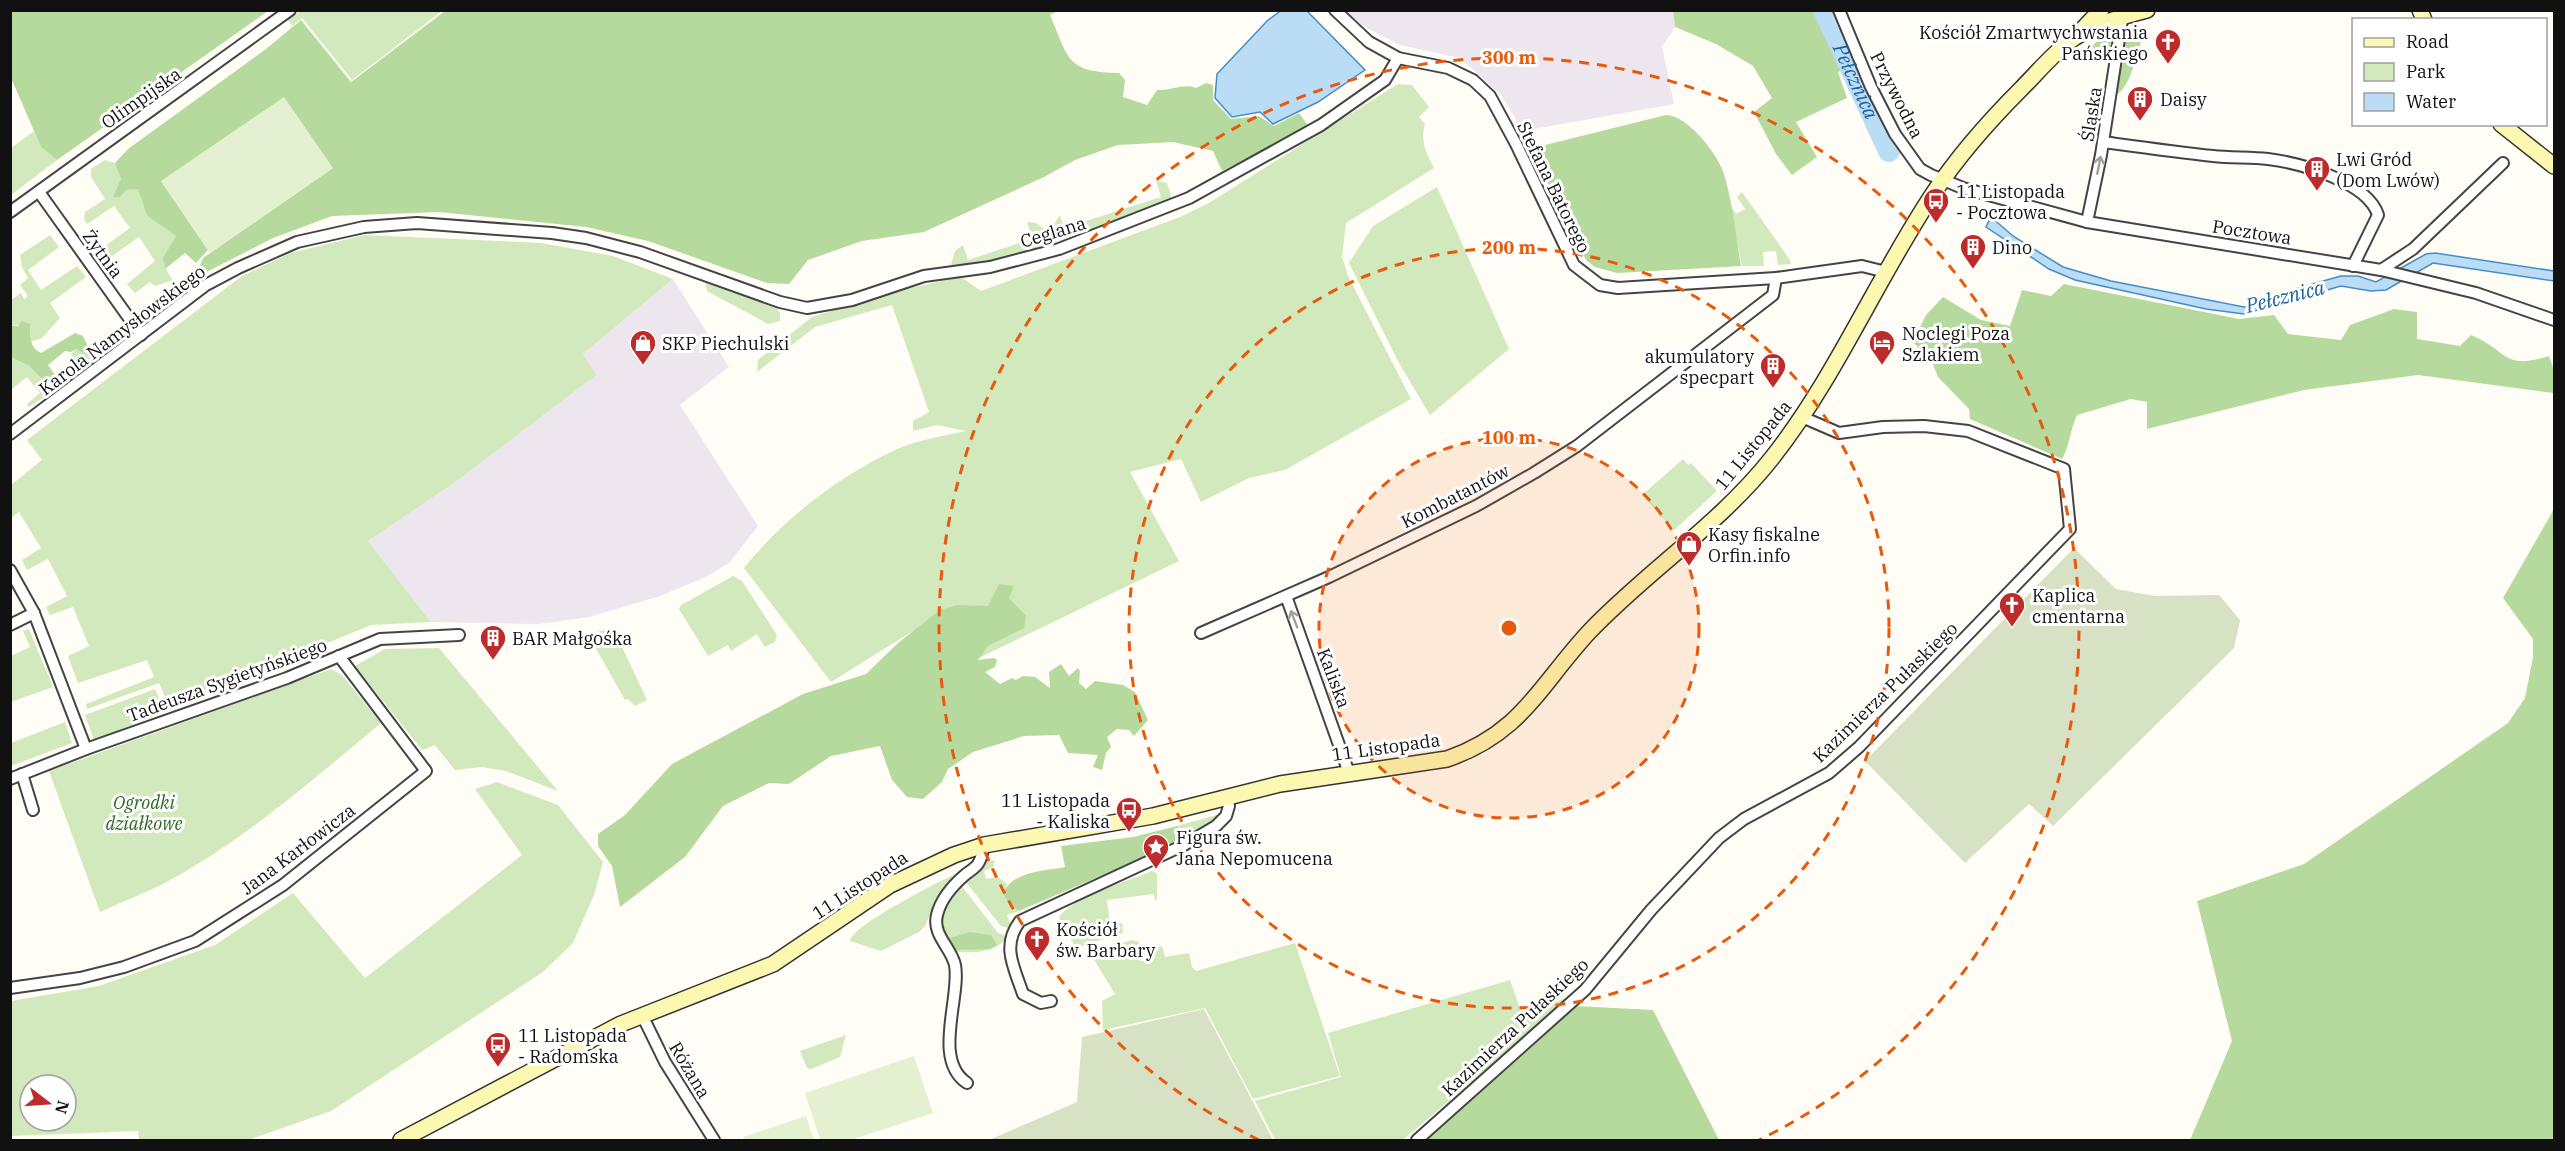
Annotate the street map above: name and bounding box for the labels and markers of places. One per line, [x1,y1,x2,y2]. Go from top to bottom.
place label: Kościół Zmartwychwstania Pańskiego [1919,21,2148,65]
church icon: Kościół Zmartwychwstania Pańskiego [2153,27,2183,65]
building icon: Daisy [2125,84,2155,122]
place label: Daisy [2160,88,2207,111]
place label: Lwi Gród (Dom Lwów) [2336,148,2440,192]
building icon: Lwi Gród (Dom Lwów) [2302,154,2332,192]
place label: 11 Listopada - Pocztowa [1956,180,2065,224]
bus stop icon: 11 Listopada - Pocztowa [1921,186,1951,224]
building icon: Dino [1958,232,1988,270]
place label: Dino [1992,236,2032,259]
place label: Noclegi Poza Szlakiem [1902,322,2010,366]
shop icon: SKP Piechulski [628,328,658,366]
hotel icon: Noclegi Poza Szlakiem [1867,328,1897,366]
place label: SKP Piechulski [662,332,790,355]
place label: akumulatory specpart [1645,345,1754,389]
building icon: akumulatory specpart [1758,351,1788,389]
place label: Kasy fiskalne Orfin.info [1708,523,1820,567]
shop icon: Kasy fiskalne Orfin.info [1674,529,1704,567]
place label: Kaplica cmentarna [2032,584,2125,628]
church icon: Kaplica cmentarna [1997,590,2027,628]
centre of rings [1499,618,1519,638]
building icon: BAR Małgośka [478,623,508,661]
place label: BAR Małgośka [512,627,633,650]
place label: 11 Listopada - Kaliska [1001,789,1110,833]
bus stop icon: 11 Listopada - Kaliska [1114,795,1144,833]
place label: Figura św. Jana Nepomucena [1176,826,1333,870]
place icon: Figura św. Jana Nepomucena [1141,832,1171,870]
place label: Kościół św. Barbary [1056,918,1156,962]
church icon: Kościół św. Barbary [1022,924,1052,962]
place label: 11 Listopada - Radomska [518,1024,627,1068]
bus stop icon: 11 Listopada - Radomska [483,1030,513,1068]

